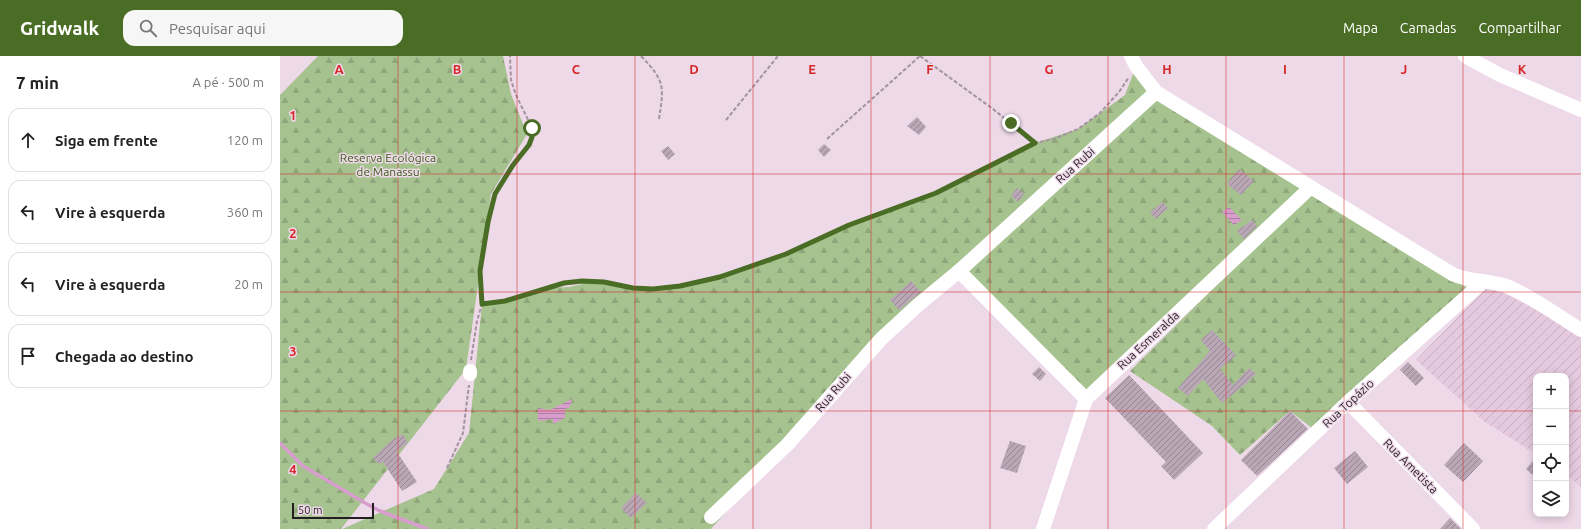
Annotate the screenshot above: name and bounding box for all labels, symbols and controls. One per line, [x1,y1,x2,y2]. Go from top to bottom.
search box [123,10,403,46]
text: Gridwalk [20,17,99,39]
icon: search [137,17,159,39]
text: Pesquisar aqui [169,20,266,37]
text: Mapa [1343,20,1378,36]
text: Camadas [1400,20,1456,36]
text: Compartilhar [1478,20,1561,36]
text: A [334,62,344,76]
text: B [453,62,462,76]
text: C [572,62,581,76]
text: D [689,62,699,76]
text: E [808,62,816,76]
text: F [926,62,934,76]
text: G [1045,62,1054,76]
text: H [1162,62,1172,76]
text: I [1283,62,1287,76]
text: J [1401,62,1407,76]
text: K [1518,62,1527,76]
text: 7 min [16,73,59,92]
text: A pé · 500 m [192,75,264,89]
text: 1 [289,108,297,122]
route end [1002,114,1020,132]
route start [523,119,541,137]
icon: ahead [17,129,39,151]
text: Siga em frente [55,132,158,149]
text: 120 m [227,133,263,147]
street label: Rua Rubi [1053,144,1097,186]
park label: Reserva Ecológica de Manassu [340,151,436,178]
icon: left [17,201,39,223]
text: Vire à esquerda [55,204,165,221]
text: 360 m [227,205,263,219]
text: 2 [289,226,297,240]
icon: left [17,273,39,295]
text: Vire à esquerda [55,276,165,293]
text: 20 m [234,277,263,291]
street label: Rua Esmeralda [1115,308,1181,372]
text: 3 [289,344,297,358]
icon: arrive [17,345,39,367]
text: Chegada ao destino [55,348,194,365]
street label: Rua Rubi [813,370,854,414]
map controls [1533,373,1569,517]
button: + [1533,373,1569,409]
street label: Rua Topázio [1320,376,1376,430]
button: − [1533,409,1569,445]
street label: Rua Ametista [1381,436,1441,496]
button: locate [1533,445,1569,481]
text: 4 [289,462,297,476]
button: layers [1533,481,1569,517]
scale bar [292,501,374,520]
text: 50 m [298,504,322,516]

